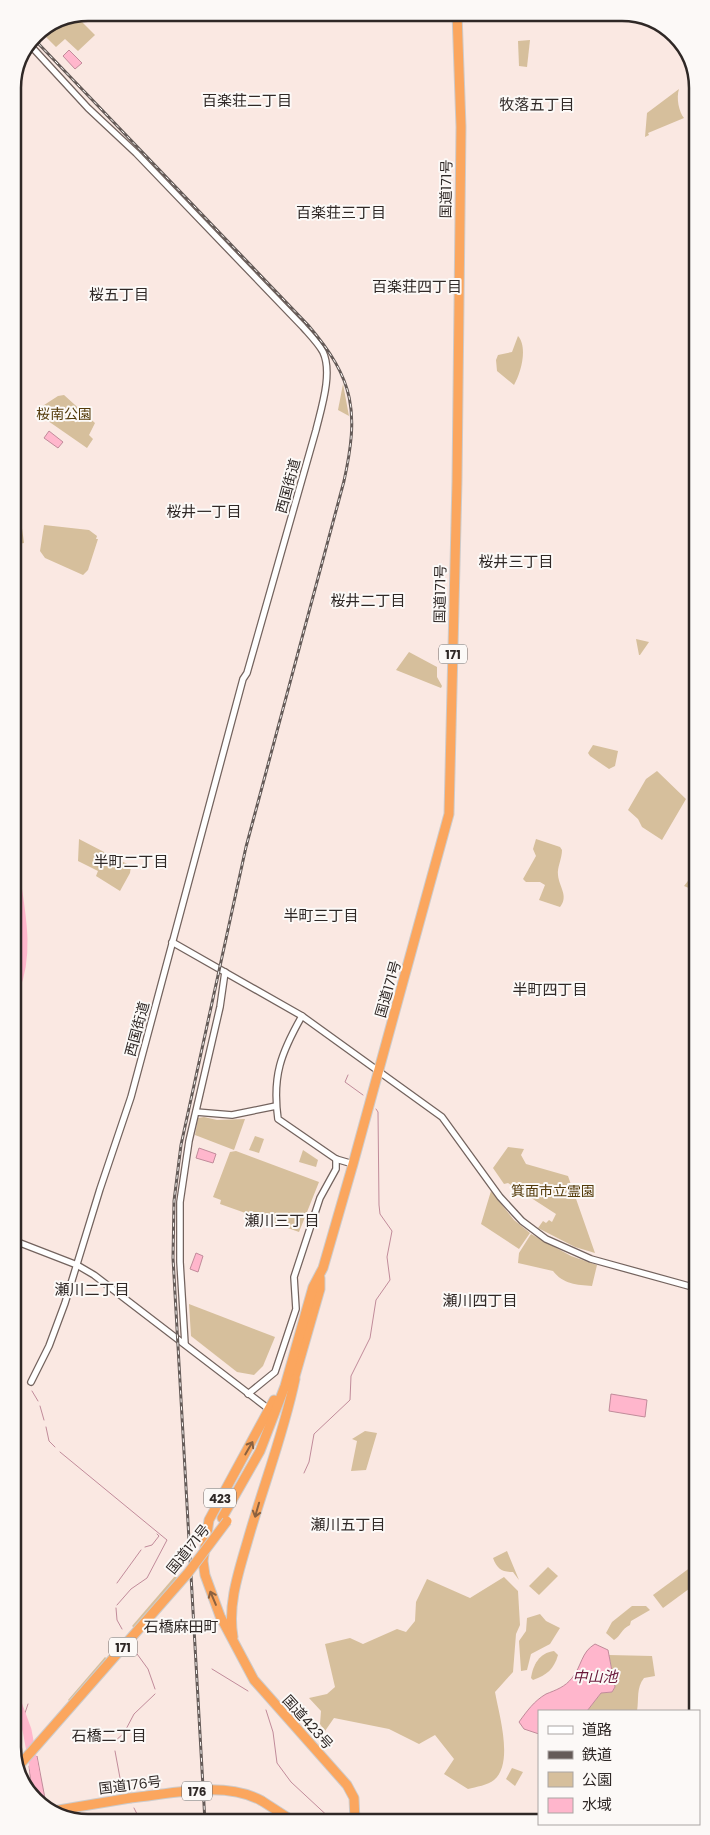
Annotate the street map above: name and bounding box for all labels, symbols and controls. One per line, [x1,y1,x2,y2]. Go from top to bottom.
district label: 百楽荘二丁目 [202,90,292,111]
district label: 牧落五丁目 [499,94,575,115]
street label: 国道171号 [435,160,457,218]
district label: 百楽荘三丁目 [296,202,386,223]
district label: 百楽荘四丁目 [372,276,462,297]
district label: 桜五丁目 [89,284,149,305]
park label: 桜南公園 [36,404,92,424]
street label: 西国街道 [271,456,305,516]
district label: 桜井一丁目 [166,501,242,522]
district label: 桜井三丁目 [478,551,554,572]
street label: 国道171号 [429,565,451,623]
district label: 桜井二丁目 [330,590,406,611]
road number: 171 [439,644,467,664]
district label: 半町二丁目 [93,851,169,872]
district label: 半町三丁目 [283,905,359,926]
street label: 国道171号 [370,958,406,1020]
district label: 半町四丁目 [512,979,588,1000]
street label: 西国街道 [120,999,154,1059]
park label: 箕面市立霊園 [511,1181,595,1201]
district label: 瀬川三丁目 [244,1210,320,1231]
district label: 瀬川二丁目 [54,1279,130,1300]
district label: 瀬川四丁目 [442,1290,518,1311]
one-way arrow [245,1441,255,1456]
road number: 423 [204,1489,236,1508]
one-way arrow [251,1501,261,1517]
district label: 瀬川五丁目 [310,1514,386,1535]
street label: 国道171号 [162,1520,214,1578]
one-way arrow [207,1591,217,1606]
district label: 石橋麻田町 [143,1616,219,1637]
road number: 171 [109,1638,137,1656]
water label: 中山池 [572,1666,619,1687]
street label: 国道423号 [278,1690,338,1754]
legend [538,1710,700,1825]
text: 道路 [582,1719,612,1740]
district label: 石橋二丁目 [71,1725,147,1746]
text: 鉄道 [582,1744,612,1765]
text: 公園 [582,1769,612,1790]
street label: 国道176号 [98,1771,162,1799]
road number: 176 [182,1782,212,1800]
text: 水域 [582,1794,612,1815]

